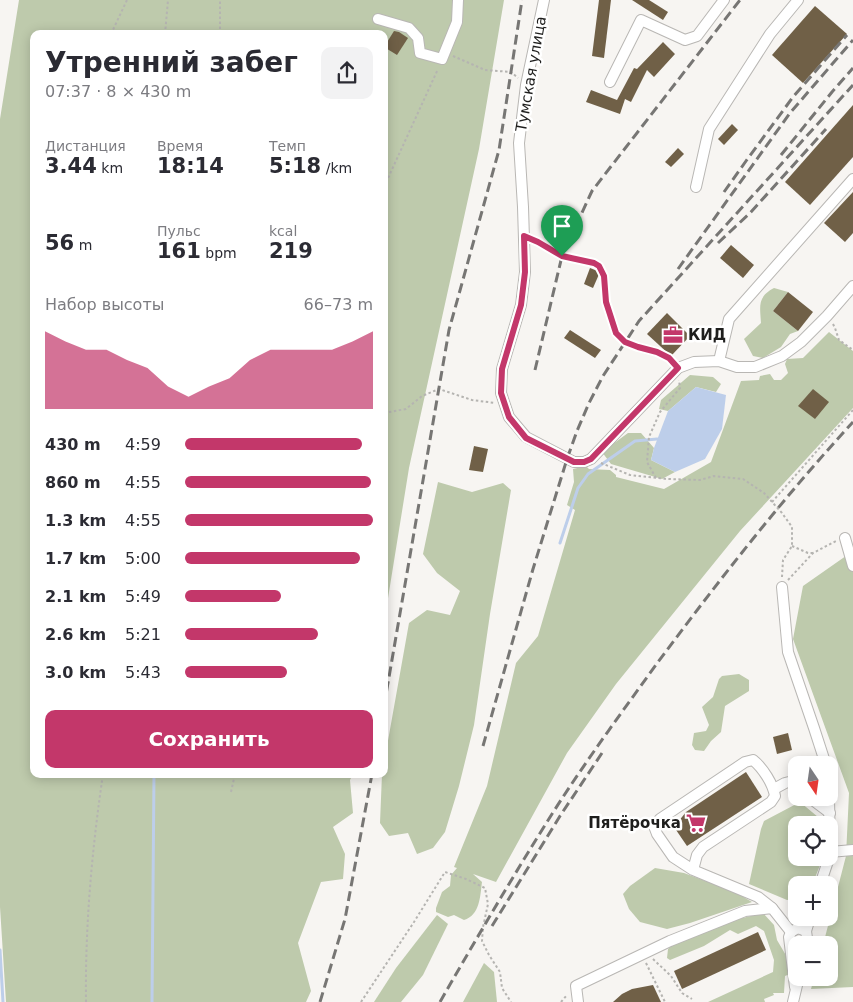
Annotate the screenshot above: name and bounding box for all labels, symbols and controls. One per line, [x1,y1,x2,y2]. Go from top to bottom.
street label: Тумская улица [512,15,550,134]
text: Утренний забег [45,46,298,79]
button: share [321,47,373,99]
text: 07:37 · 8 × 430 m [45,82,191,101]
text: Дистанция [45,138,126,154]
text: Время [157,138,203,154]
text: Темп [269,138,306,154]
text: 3.44 [45,154,97,178]
text: 18:14 [157,154,224,178]
text: 5:18 [269,154,321,178]
text: km [97,160,123,176]
text: /km [321,160,352,176]
pin [541,205,583,256]
icon: arrive [548,212,576,240]
text: Пульс [157,223,201,239]
text: kcal [269,223,297,239]
text: 56 [45,231,74,255]
text: m [74,237,92,253]
text: 161 [157,239,201,263]
text: 219 [269,239,313,263]
text: bpm [201,245,237,261]
text: Набор высоты [45,295,164,314]
text: 66–73 m [304,295,373,314]
office icon: КИД [662,324,684,346]
place label: КИД [688,326,726,344]
text: 430 m [45,435,101,454]
text: 4:59 [125,435,161,454]
text: 860 m [45,473,101,492]
text: 4:55 [125,473,161,492]
text: 1.3 km [45,511,106,530]
text: 4:55 [125,511,161,530]
text: 1.7 km [45,549,106,568]
text: 5:00 [125,549,161,568]
text: 2.1 km [45,587,106,606]
text: 5:49 [125,587,161,606]
text: 2.6 km [45,625,106,644]
text: 5:21 [125,625,161,644]
text: 3.0 km [45,663,106,682]
text: 5:43 [125,663,161,682]
button: Сохранить [45,710,373,768]
north arrow [788,756,838,806]
map controls [788,756,838,986]
supermarket icon: Пятёрочка [685,812,707,834]
place label: Пятёрочка [588,814,681,832]
button: locate [788,816,838,866]
button: + [788,876,838,926]
button: − [788,936,838,986]

